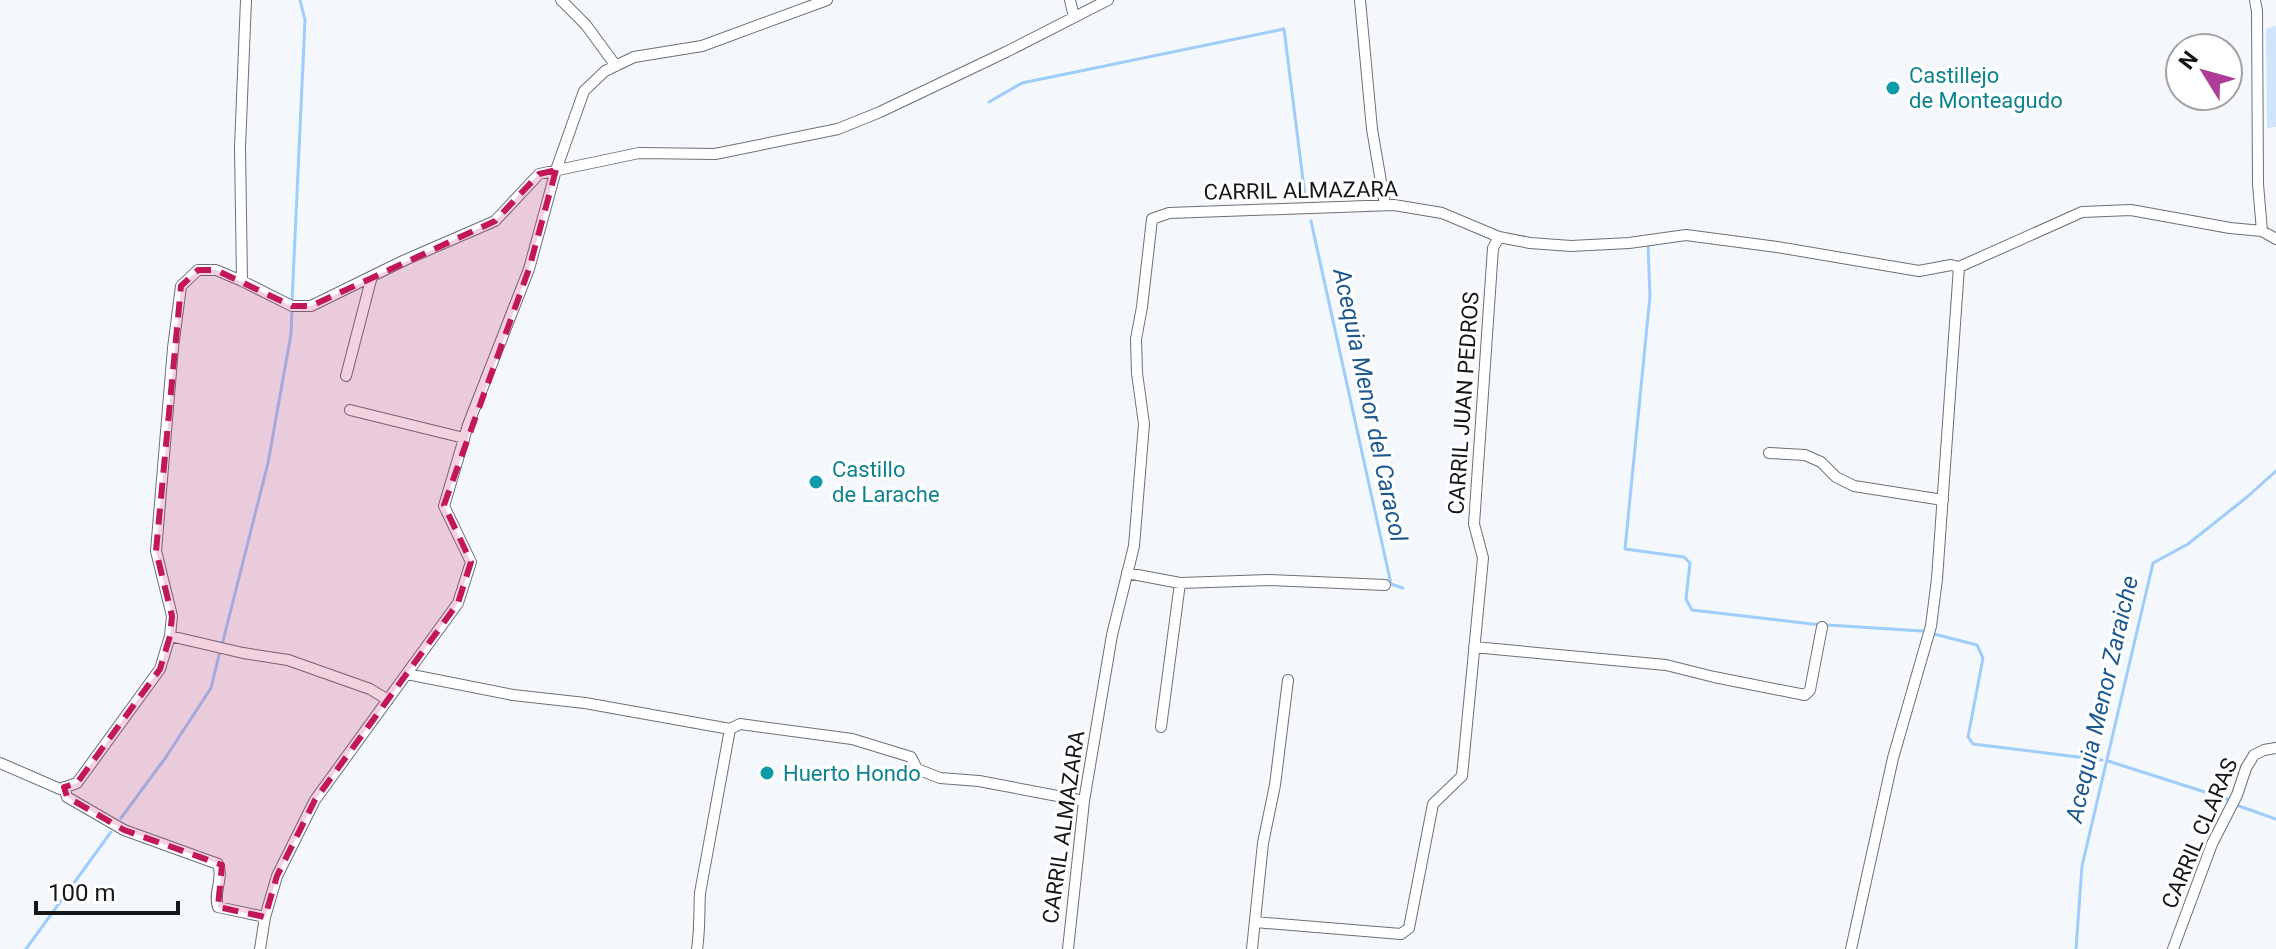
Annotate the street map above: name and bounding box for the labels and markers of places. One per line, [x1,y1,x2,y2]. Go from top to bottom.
place label: Castillejo de Monteagudo [1909,63,2063,113]
marker: Castillejo de Monteagudo [1884,79,1902,97]
place label: Castillo de Larache [832,457,940,507]
marker: Castillo de Larache [807,473,825,491]
place label: Huerto Hondo [783,761,921,786]
marker: Huerto Hondo [758,764,776,782]

